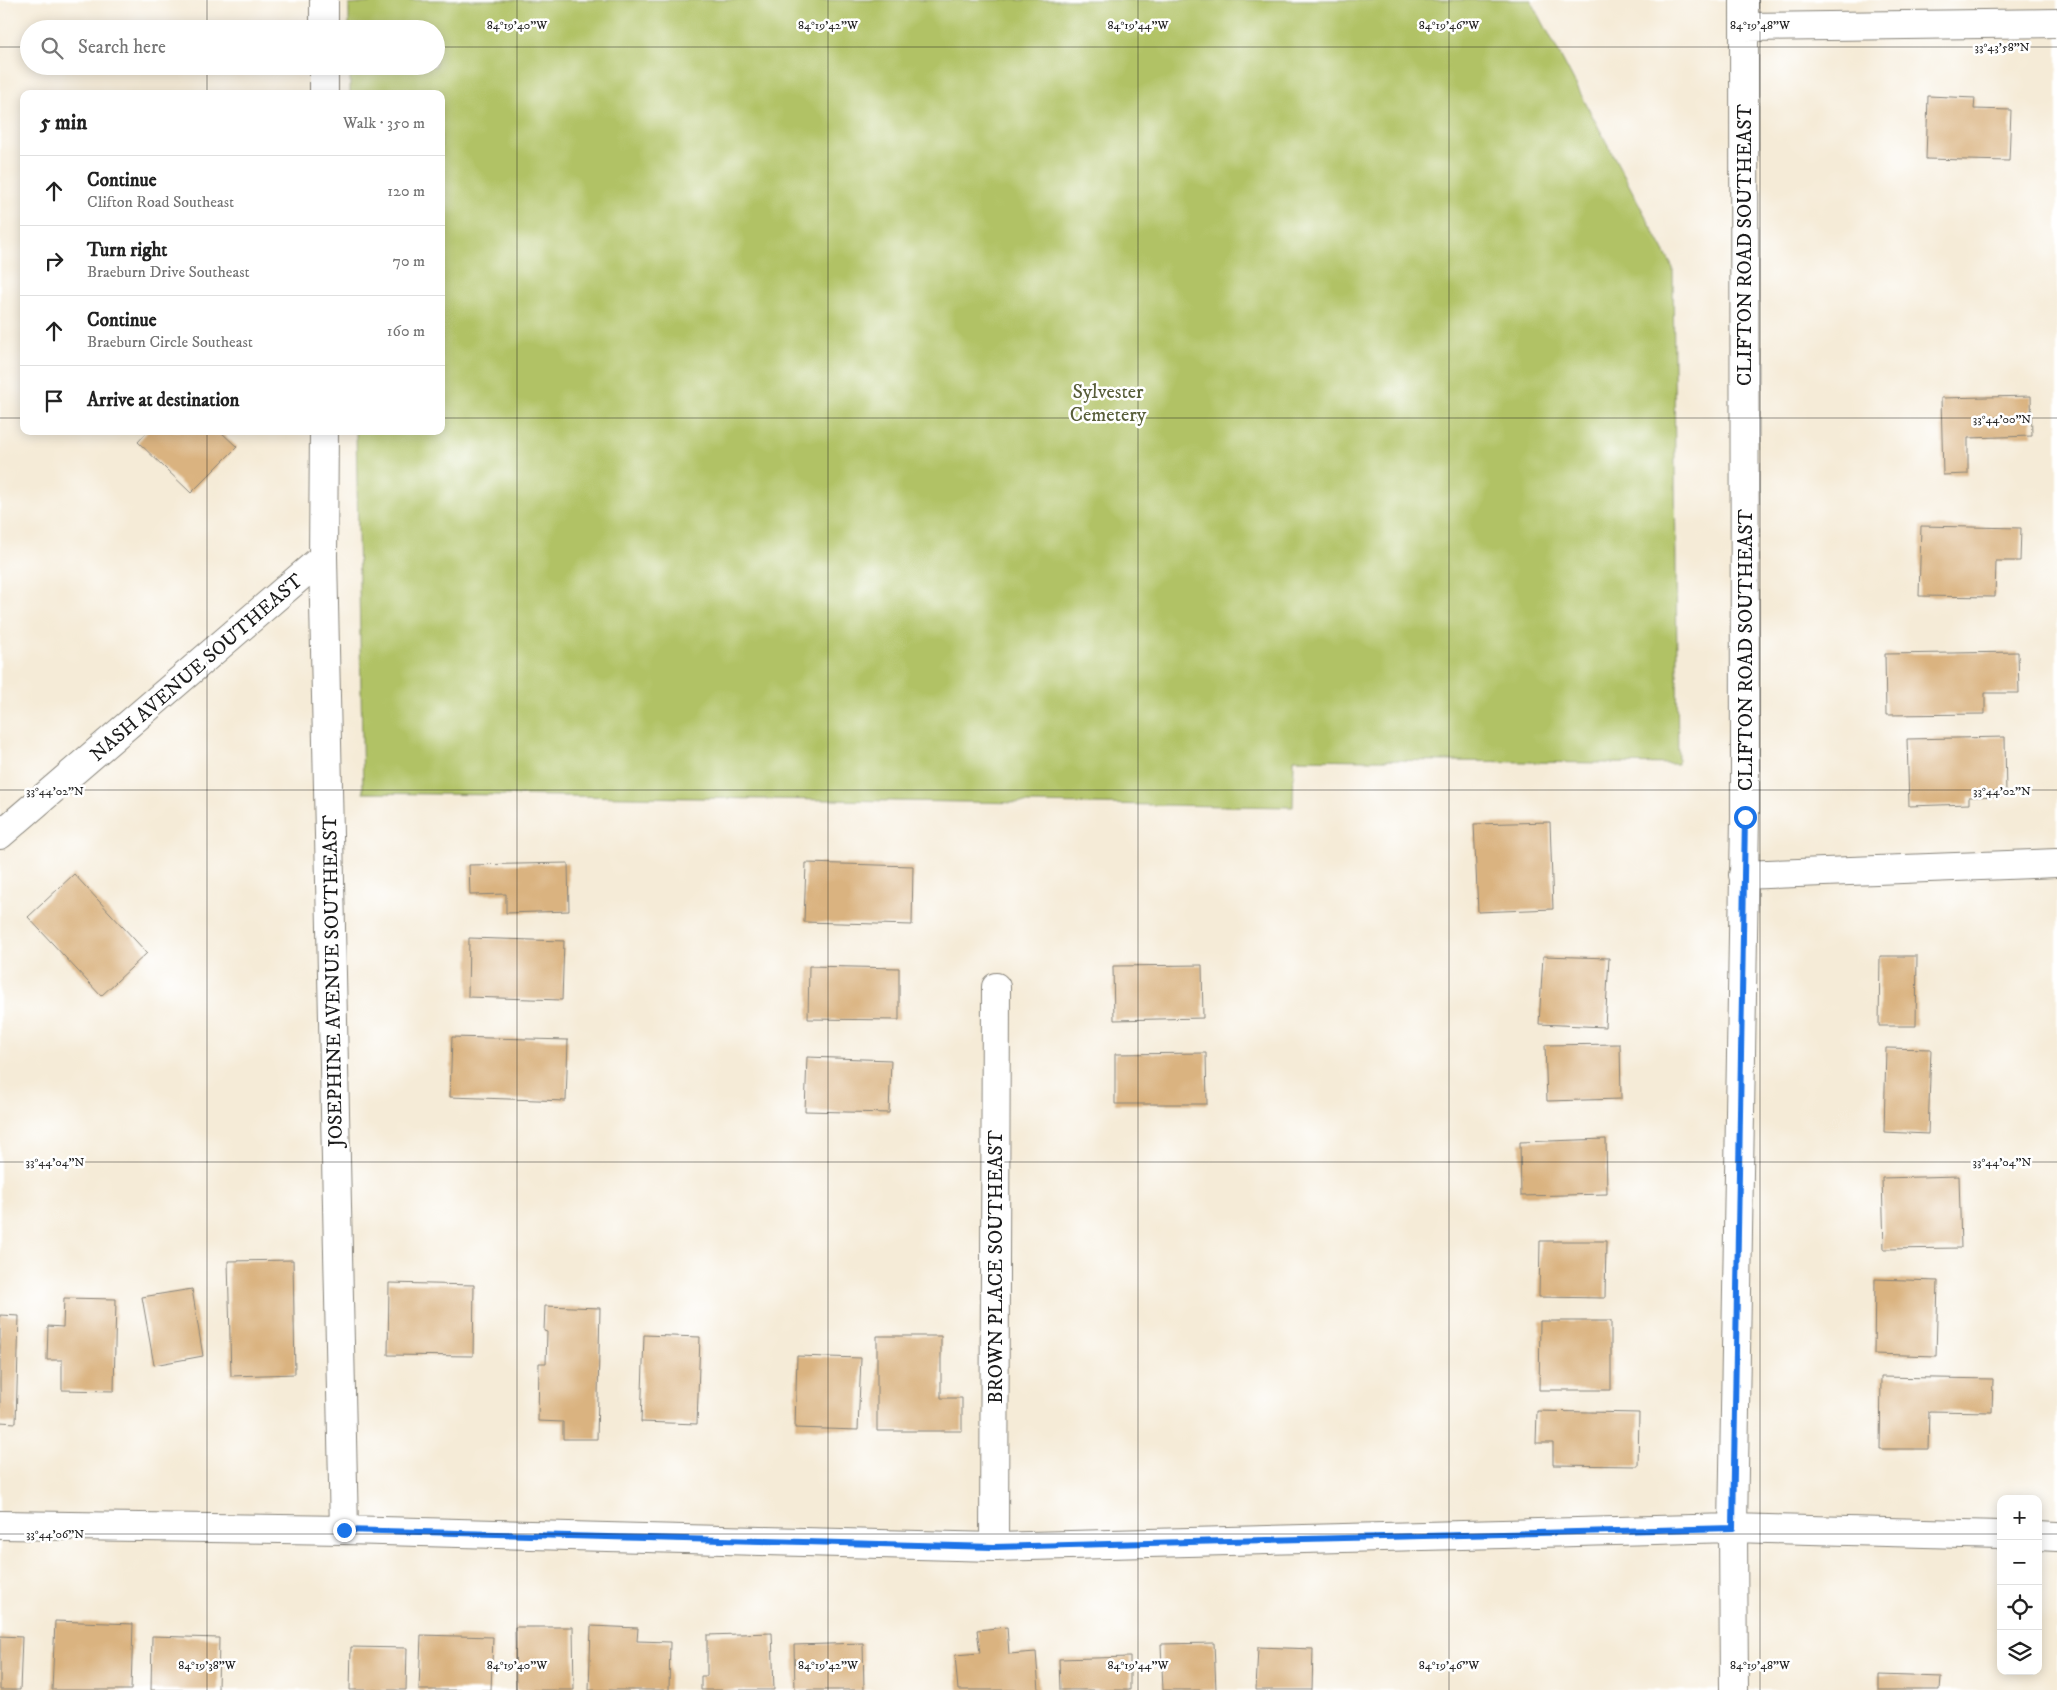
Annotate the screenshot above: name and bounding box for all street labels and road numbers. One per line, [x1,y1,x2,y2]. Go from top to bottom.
street label: CLIFTON ROAD SOUTHEAST [1733,104,1758,386]
street label: CLIFTON ROAD SOUTHEAST [1734,509,1759,791]
street label: NASH AVENUE SOUTHEAST [85,569,309,767]
street label: JOSEPHINE AVENUE SOUTHEAST [318,815,349,1149]
street label: BROWN PLACE SOUTHEAST [984,1130,1009,1404]

